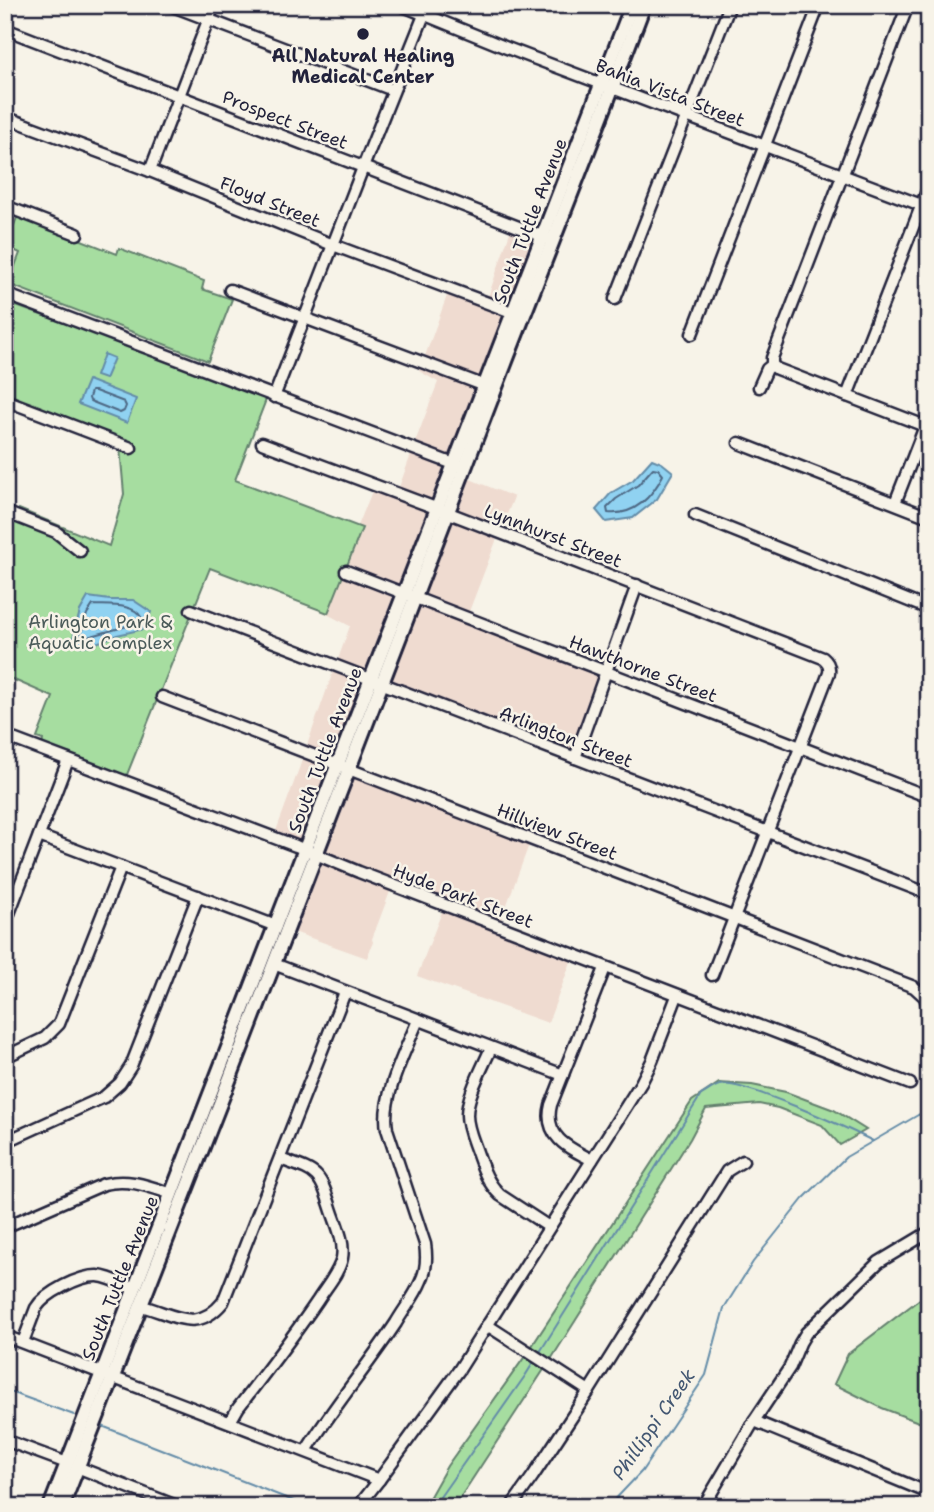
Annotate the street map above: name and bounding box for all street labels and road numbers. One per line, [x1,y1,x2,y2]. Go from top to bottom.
street label: Bahia Vista Street [592,54,748,133]
street label: Prospect Street [219,85,351,155]
street label: South Tuttle Avenue [487,135,573,307]
street label: Floyd Street [216,171,324,233]
street label: Lynnhurst Street [481,499,625,573]
street label: Hawthorne Street [566,630,721,708]
street label: South Tuttle Avenue [282,664,368,836]
street label: Arlington Street [496,701,636,774]
street label: Hillview Street [493,798,621,866]
street label: Hyde Park Street [389,858,537,934]
street label: South Tuttle Avenue [76,1192,164,1364]

